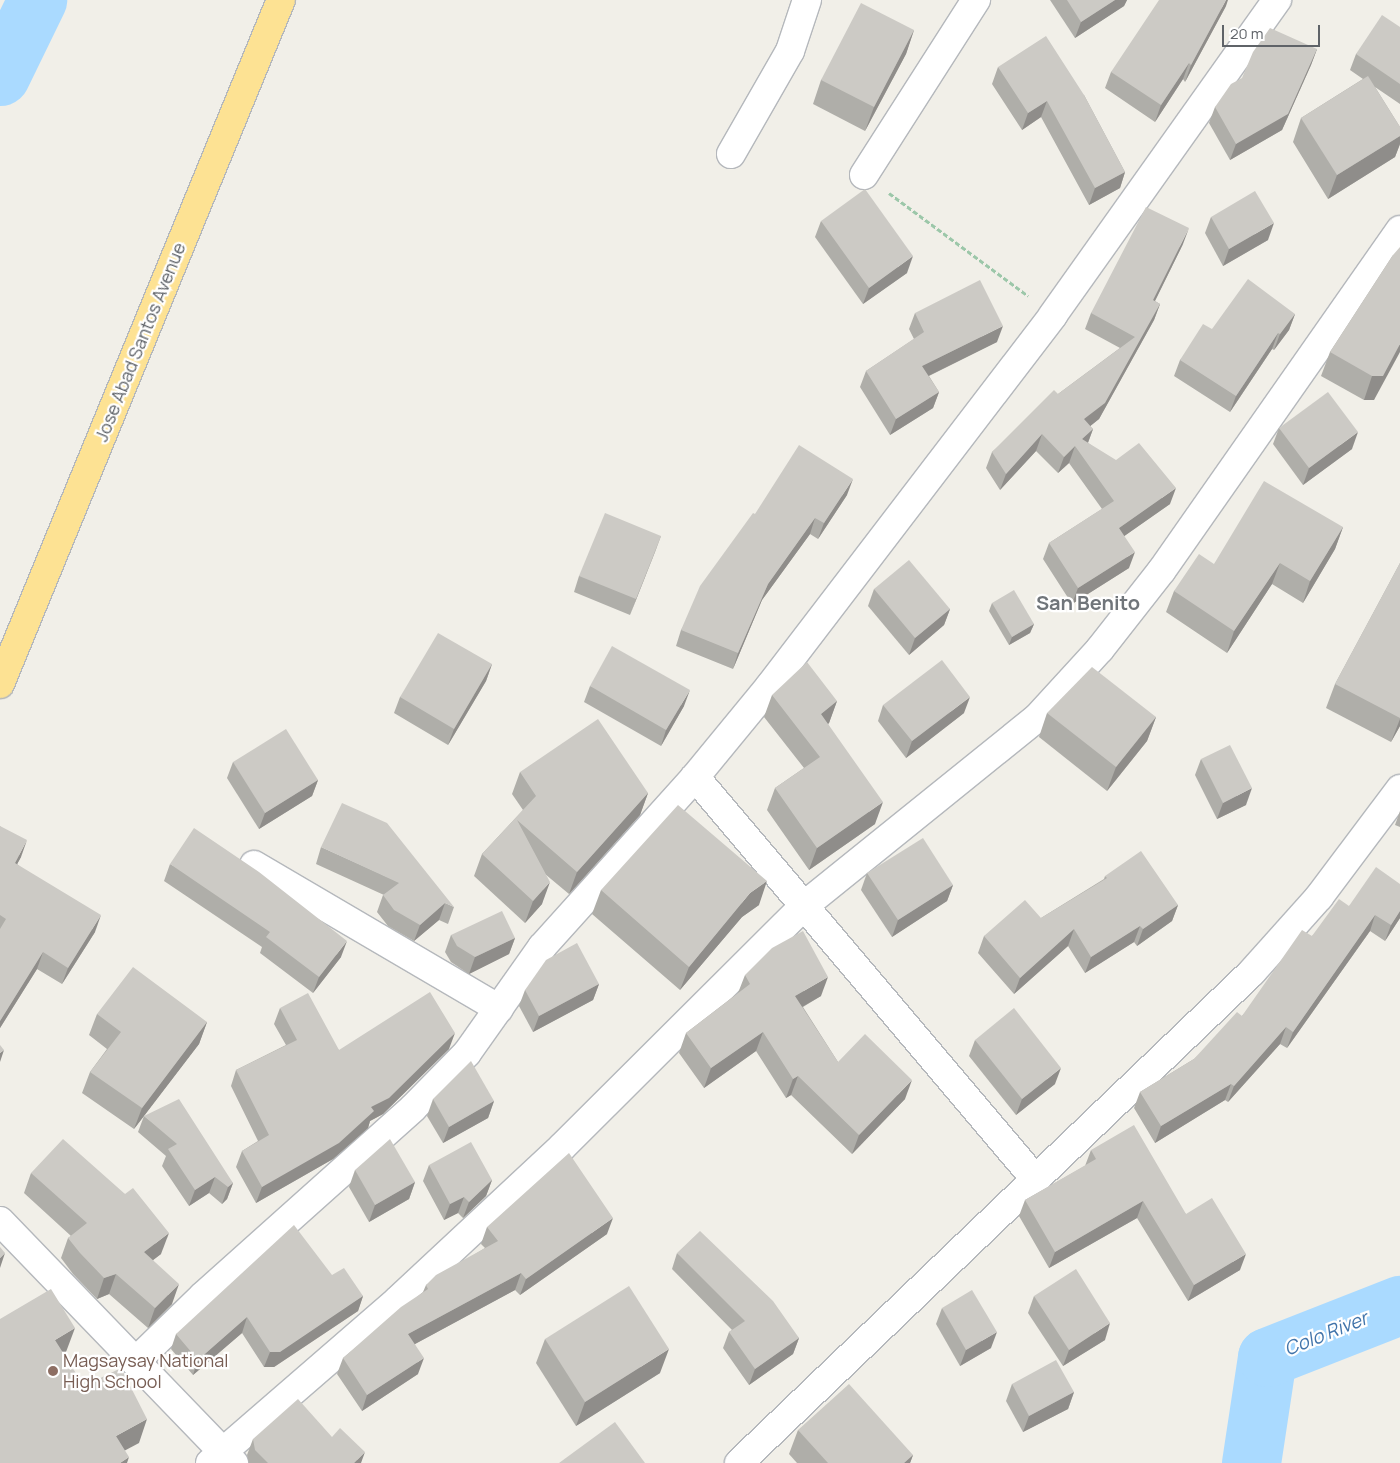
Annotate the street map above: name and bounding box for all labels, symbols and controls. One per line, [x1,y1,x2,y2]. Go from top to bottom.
scale bar [1225,15,1322,47]
text: 20 m [1230,23,1263,44]
street label: Jose Abad Santos Avenue [90,239,190,445]
district label: San Benito [1036,590,1140,614]
water label: Colo River [1281,1307,1371,1361]
place label: Magsaysay National High School [63,1350,228,1392]
marker: Magsaysay National High School [47,1365,59,1377]

